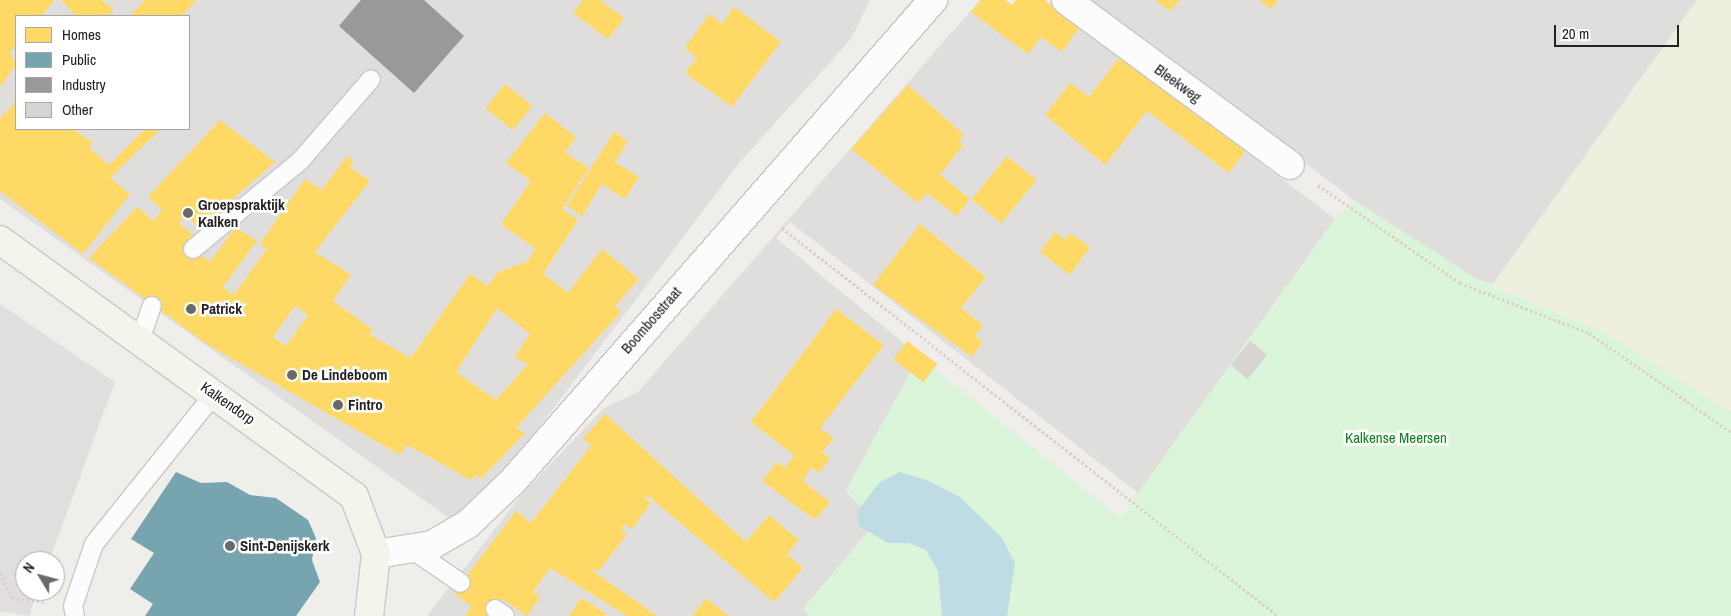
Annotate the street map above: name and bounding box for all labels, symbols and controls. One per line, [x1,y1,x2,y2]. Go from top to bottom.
legend [15,15,190,130]
scale bar [1556,15,1681,47]
text: 20 m [1562,23,1589,44]
text: Homes [62,24,101,45]
text: Public [62,49,96,70]
street label: Bleekweg [1151,60,1205,106]
text: Industry [62,74,106,95]
text: Other [62,99,93,120]
place label: Groepspraktijk Kalken [198,195,285,230]
marker: Groepspraktijk Kalken [182,207,194,219]
street label: Boombosstraat [617,283,685,357]
place label: Patrick [201,300,242,318]
marker: Patrick [185,303,197,315]
place label: De Lindeboom [302,366,387,384]
marker: De Lindeboom [286,369,298,381]
street label: Kalkendorp [197,378,259,428]
place label: Fintro [348,396,383,414]
marker: Fintro [332,399,344,411]
park label: Kalkense Meersen [1345,429,1447,447]
place label: Sint-Denijskerk [240,537,330,555]
marker: Sint-Denijskerk [224,540,236,552]
north arrow [15,551,65,601]
text: N [19,559,38,576]

